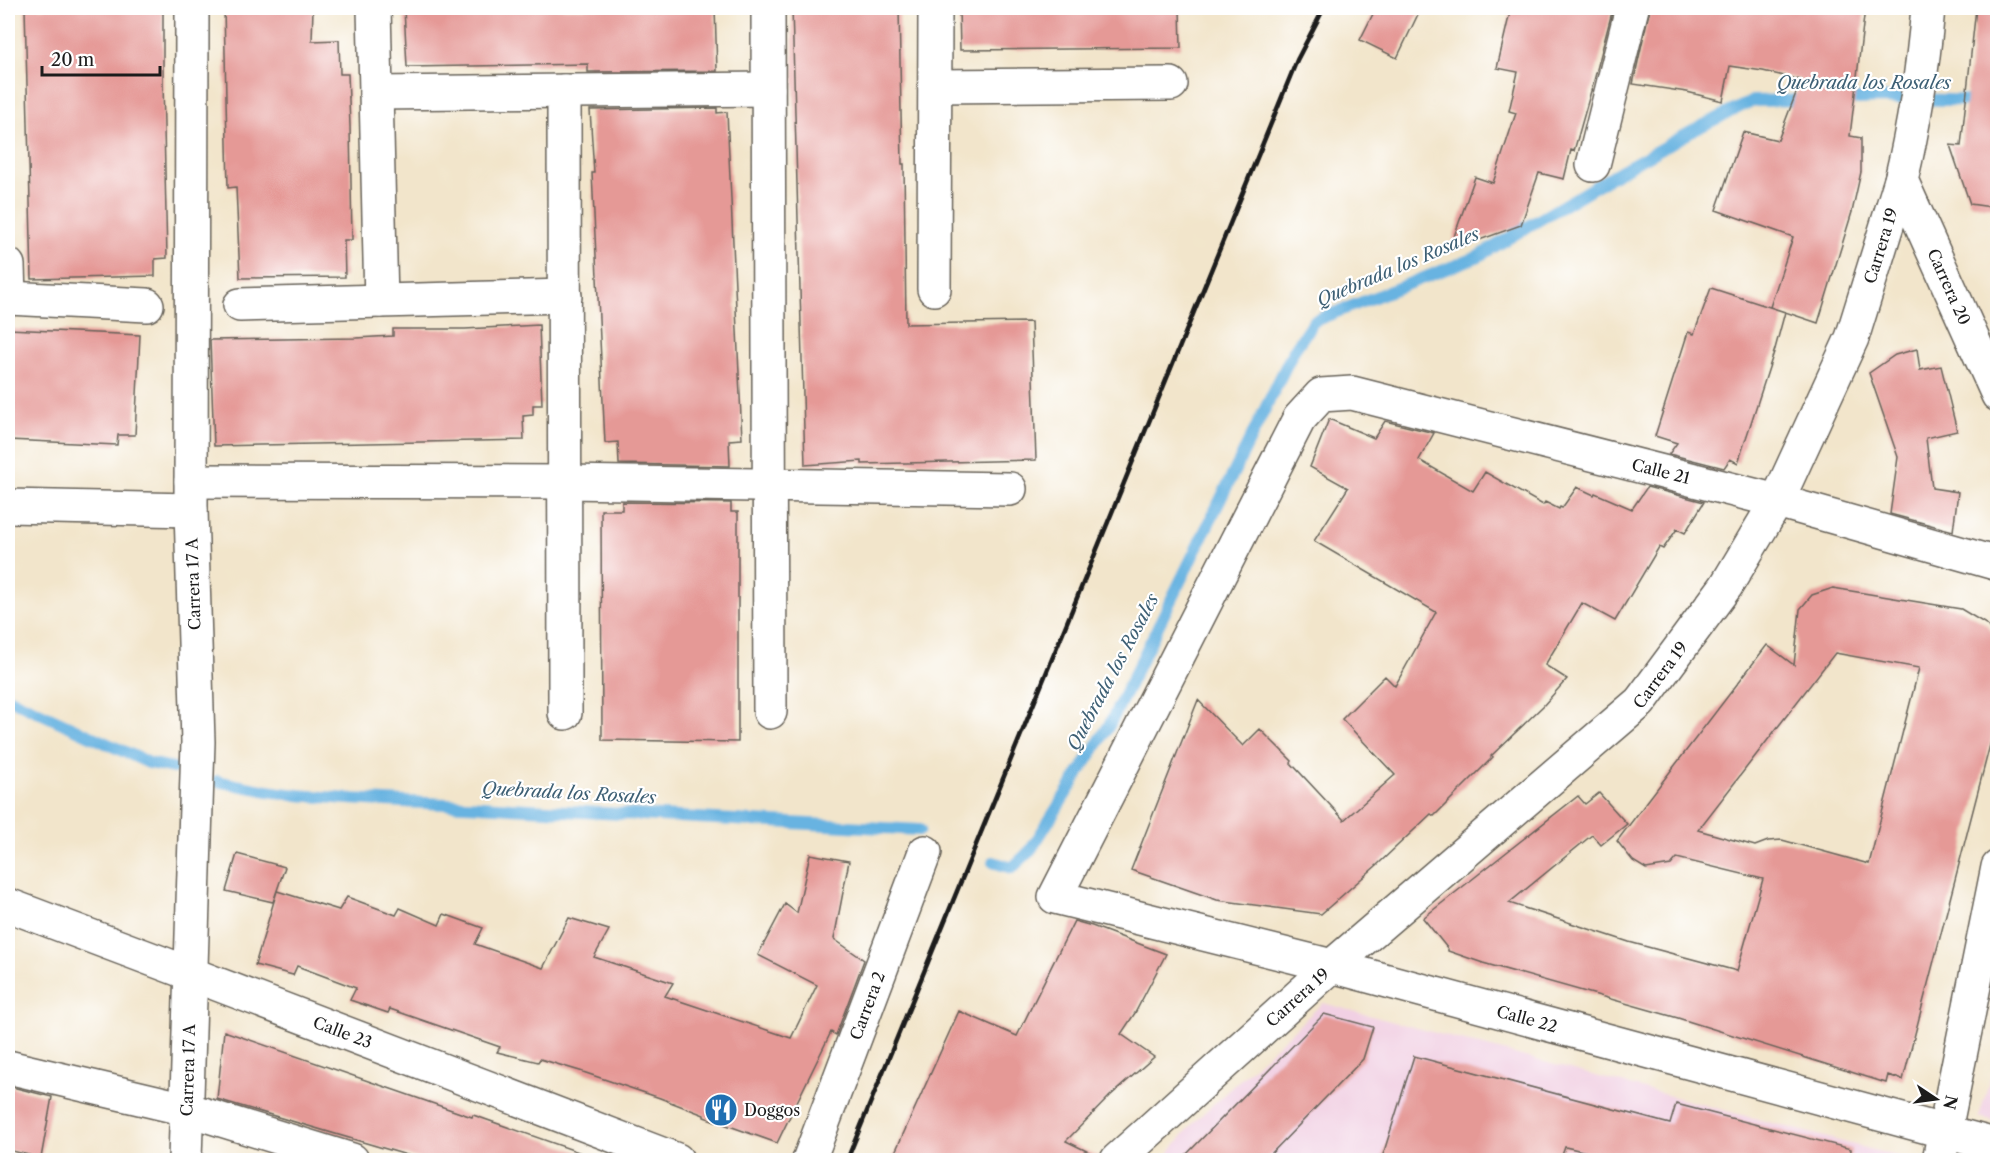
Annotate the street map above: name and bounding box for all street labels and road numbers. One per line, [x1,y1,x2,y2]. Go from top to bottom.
street label: Carrera 19 [1860,205,1902,286]
street label: Carrera 20 [1923,245,1975,328]
street label: Calle 21 [1630,454,1693,488]
street label: Carrera 17 A [181,536,205,630]
street label: Carrera 19 [1629,637,1691,712]
street label: Carrera 19 [1262,964,1333,1031]
street label: Carrera 2 [845,969,889,1043]
street label: Calle 22 [1494,1001,1559,1036]
street label: Calle 23 [310,1012,375,1052]
street label: Carrera 17 A [176,1022,199,1117]

